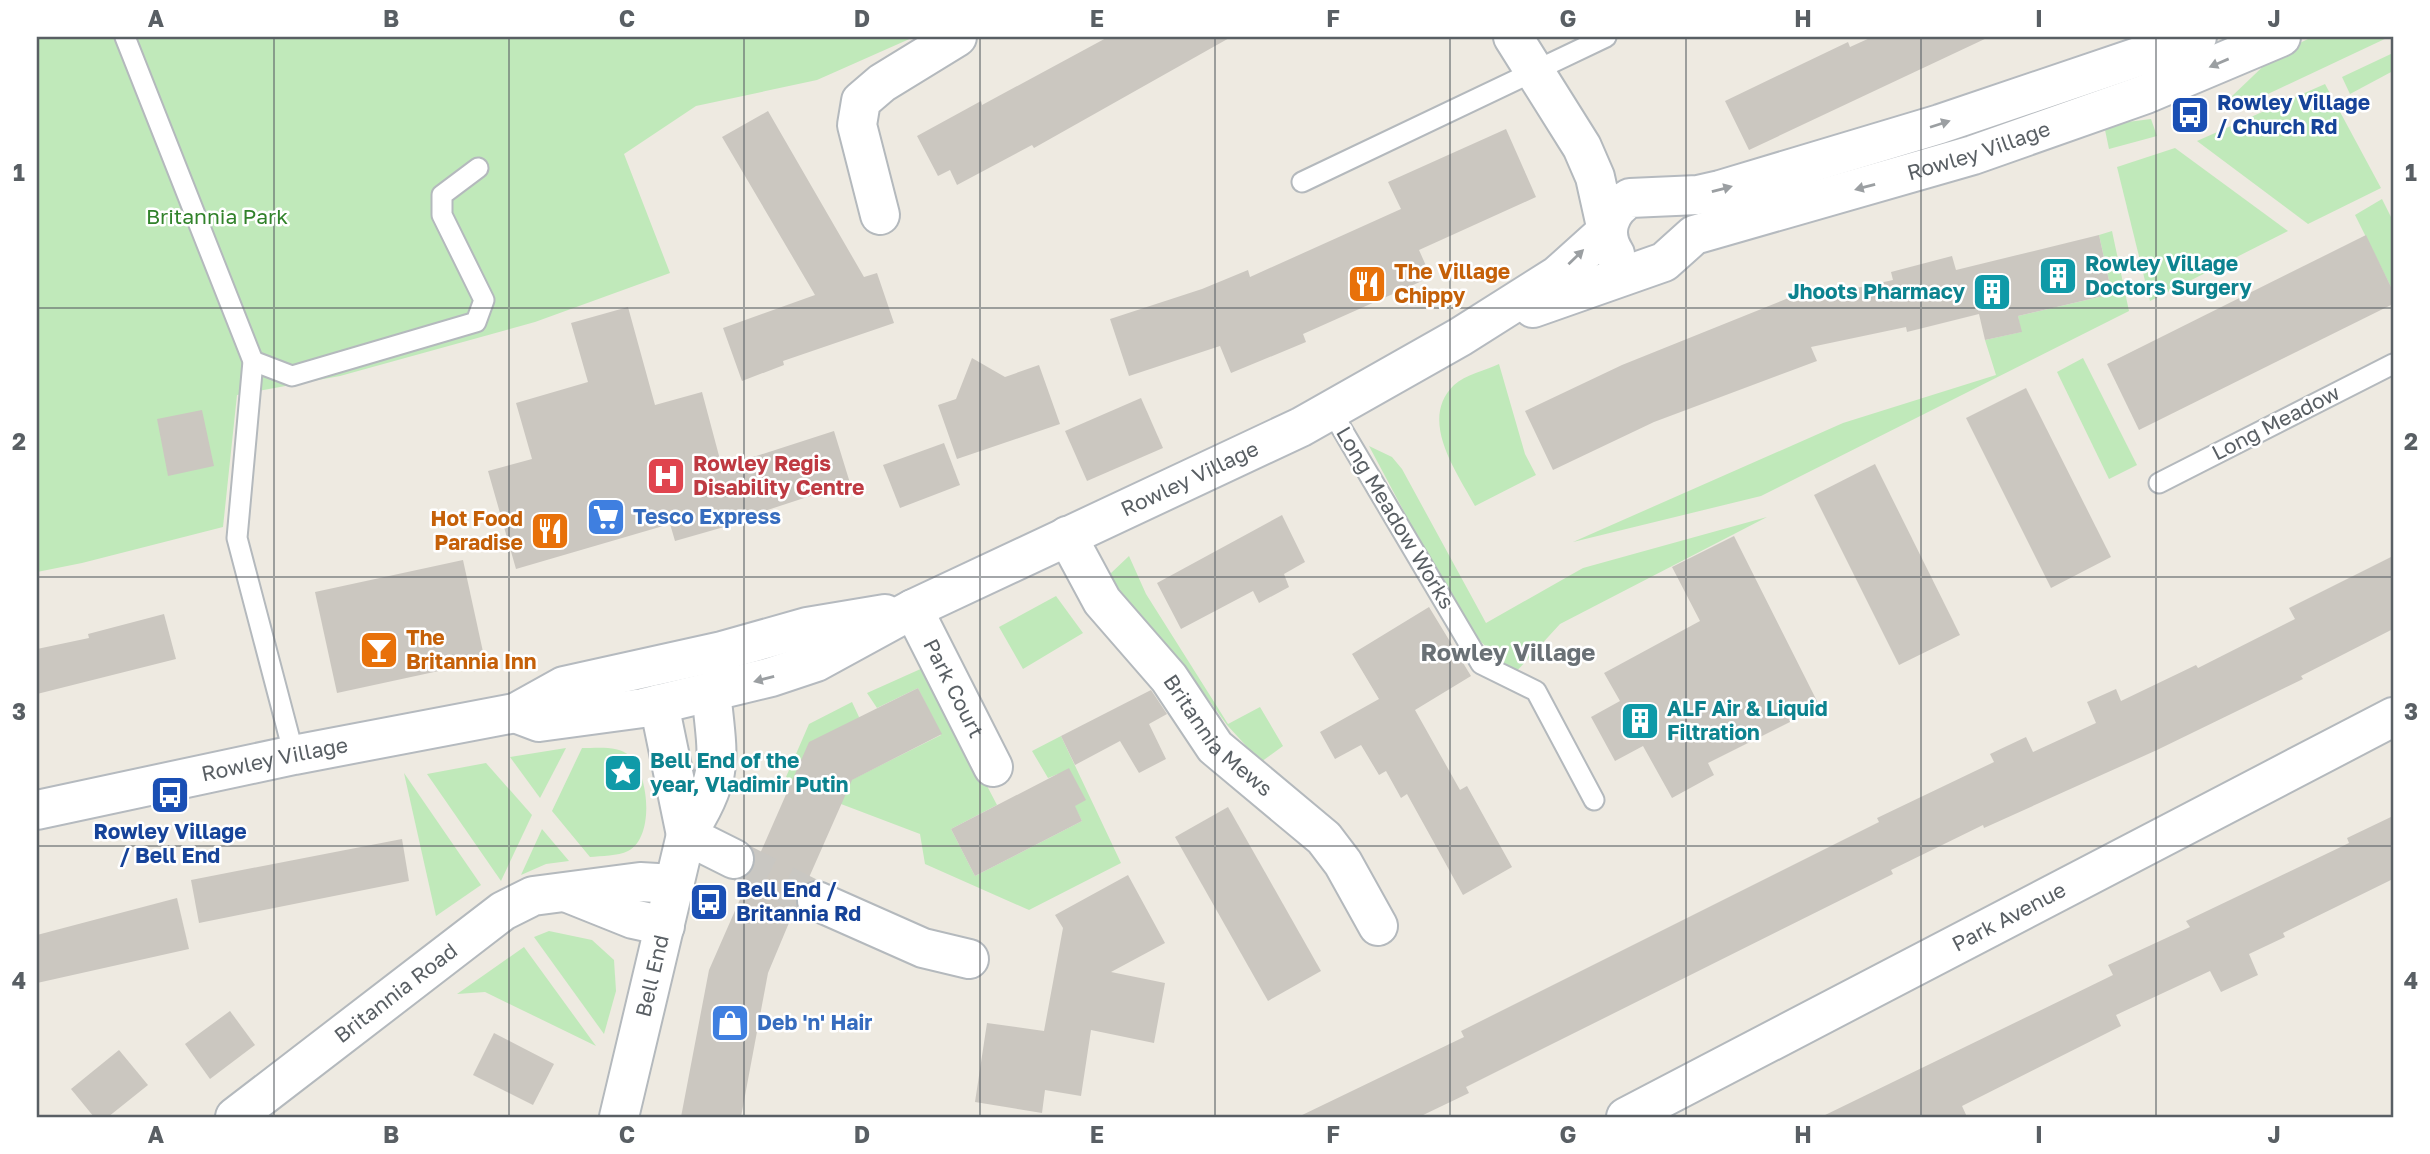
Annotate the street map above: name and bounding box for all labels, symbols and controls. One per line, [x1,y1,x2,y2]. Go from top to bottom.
text: A [148,4,165,32]
text: B [383,4,399,32]
text: C [619,4,635,32]
text: D [854,4,870,32]
text: E [1090,4,1104,32]
text: F [1326,4,1340,32]
text: G [1560,4,1576,32]
text: H [1794,4,1812,32]
text: I [2035,4,2043,32]
text: J [2267,4,2281,32]
one-way arrow [2208,58,2229,69]
place label: Rowley Village / Church Rd [2217,89,2370,139]
bus stop icon: Rowley Village / Church Rd [2169,94,2211,136]
street label: Rowley Village [1904,115,2053,185]
one-way arrow [1930,118,1951,129]
text: 1 [13,158,25,186]
text: 1 [2405,158,2417,186]
one-way arrow [1854,182,1876,193]
one-way arrow [1711,183,1733,194]
park label: Britannia Park [146,203,288,229]
one-way arrow [1567,250,1584,266]
place label: Rowley Village Doctors Surgery [2085,250,2252,300]
building icon: Rowley Village Doctors Surgery [2037,255,2079,297]
place label: The Village Chippy [1394,258,1510,308]
restaurant icon: The Village Chippy [1346,263,1388,305]
building icon: Jhoots Pharmacy [1971,271,2013,313]
place label: Jhoots Pharmacy [1788,278,1965,304]
street label: Long Meadow [2207,379,2344,465]
street label: Long Meadow Works [1331,422,1461,613]
text: 2 [12,427,26,455]
text: 2 [2404,427,2418,455]
street label: Rowley Village [1116,435,1262,522]
place label: Rowley Regis Disability Centre [693,450,864,500]
hospital icon: Rowley Regis Disability Centre [645,455,687,497]
supermarket icon: Tesco Express [585,496,627,538]
place label: Tesco Express [633,503,781,529]
place label: Hot Food Paradise [430,505,523,555]
restaurant icon: Hot Food Paradise [529,510,571,552]
place label: The Britannia Inn [406,624,536,674]
bar icon: The Britannia Inn [358,629,400,671]
street label: Park Court [918,634,990,742]
district label: Rowley Village [1420,637,1596,666]
street label: Britannia Mews [1158,669,1278,802]
one-way arrow [753,674,774,684]
place label: ALF Air & Liquid Filtration [1667,695,1828,745]
text: 3 [12,697,26,725]
text: 3 [2404,697,2418,725]
building icon: ALF Air & Liquid Filtration [1619,700,1661,742]
street label: Rowley Village [199,731,350,786]
place label: Bell End of the year, Vladimir Putin [650,747,849,797]
place icon: Bell End of the year, Vladimir Putin [602,752,644,794]
bus stop icon: Rowley Village / Bell End [149,774,191,816]
place label: Rowley Village / Bell End [93,818,247,868]
place label: Bell End / Britannia Rd [736,876,861,926]
street label: Park Avenue [1947,876,2070,957]
bus stop icon: Bell End / Britannia Rd [688,881,730,923]
street label: Bell End [629,932,674,1019]
street label: Britannia Road [329,937,462,1048]
text: 4 [12,966,26,994]
text: 4 [2404,966,2418,994]
shop icon: Deb 'n' Hair [709,1002,751,1044]
place label: Deb 'n' Hair [757,1009,873,1035]
text: A [148,1120,165,1148]
text: B [383,1120,399,1148]
text: C [619,1120,635,1148]
text: D [854,1120,870,1148]
text: E [1090,1120,1104,1148]
text: F [1326,1120,1340,1148]
text: G [1560,1120,1576,1148]
text: H [1794,1120,1812,1148]
text: I [2035,1120,2043,1148]
text: J [2267,1120,2281,1148]

